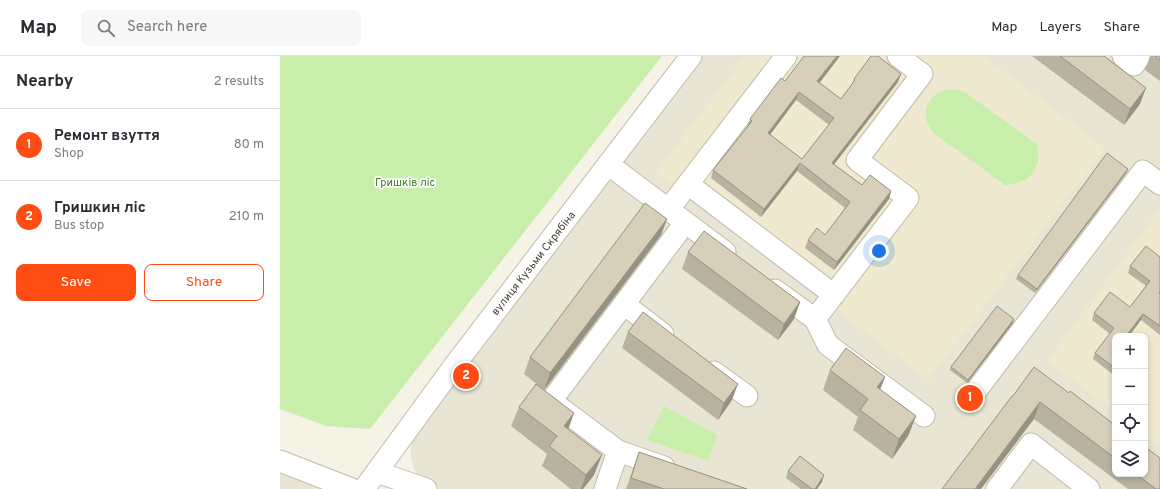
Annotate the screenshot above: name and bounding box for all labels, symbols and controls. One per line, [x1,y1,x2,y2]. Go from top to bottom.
search box [81,10,361,46]
text: Map [20,16,57,40]
icon: search [95,17,117,39]
text: Search here [127,18,207,37]
text: Map [991,19,1017,36]
text: Layers [1039,19,1081,36]
text: Share [1103,19,1140,36]
text: Nearby [16,71,73,93]
text: 2 results [214,74,264,90]
text: Ремонт взуття [54,127,160,146]
text: 1 [26,137,32,153]
text: 80 m [234,137,264,153]
text: Shop [54,146,84,162]
park label: Гришків ліс [375,176,435,190]
text: Гришкин ліс [54,199,146,218]
street label: вулиця Кузьми Скрябіна [489,208,579,319]
text: 2 [25,209,33,225]
text: 210 m [229,209,264,225]
text: Bus stop [54,218,104,234]
your location [869,241,889,261]
button: Save [16,264,136,301]
button: Share [144,264,264,301]
map controls [1112,333,1148,477]
button: + [1112,333,1148,369]
pin: 2 [453,361,479,391]
button: − [1112,369,1148,405]
pin: 1 [957,383,983,413]
button: locate [1112,405,1148,441]
button: layers [1112,441,1148,477]

